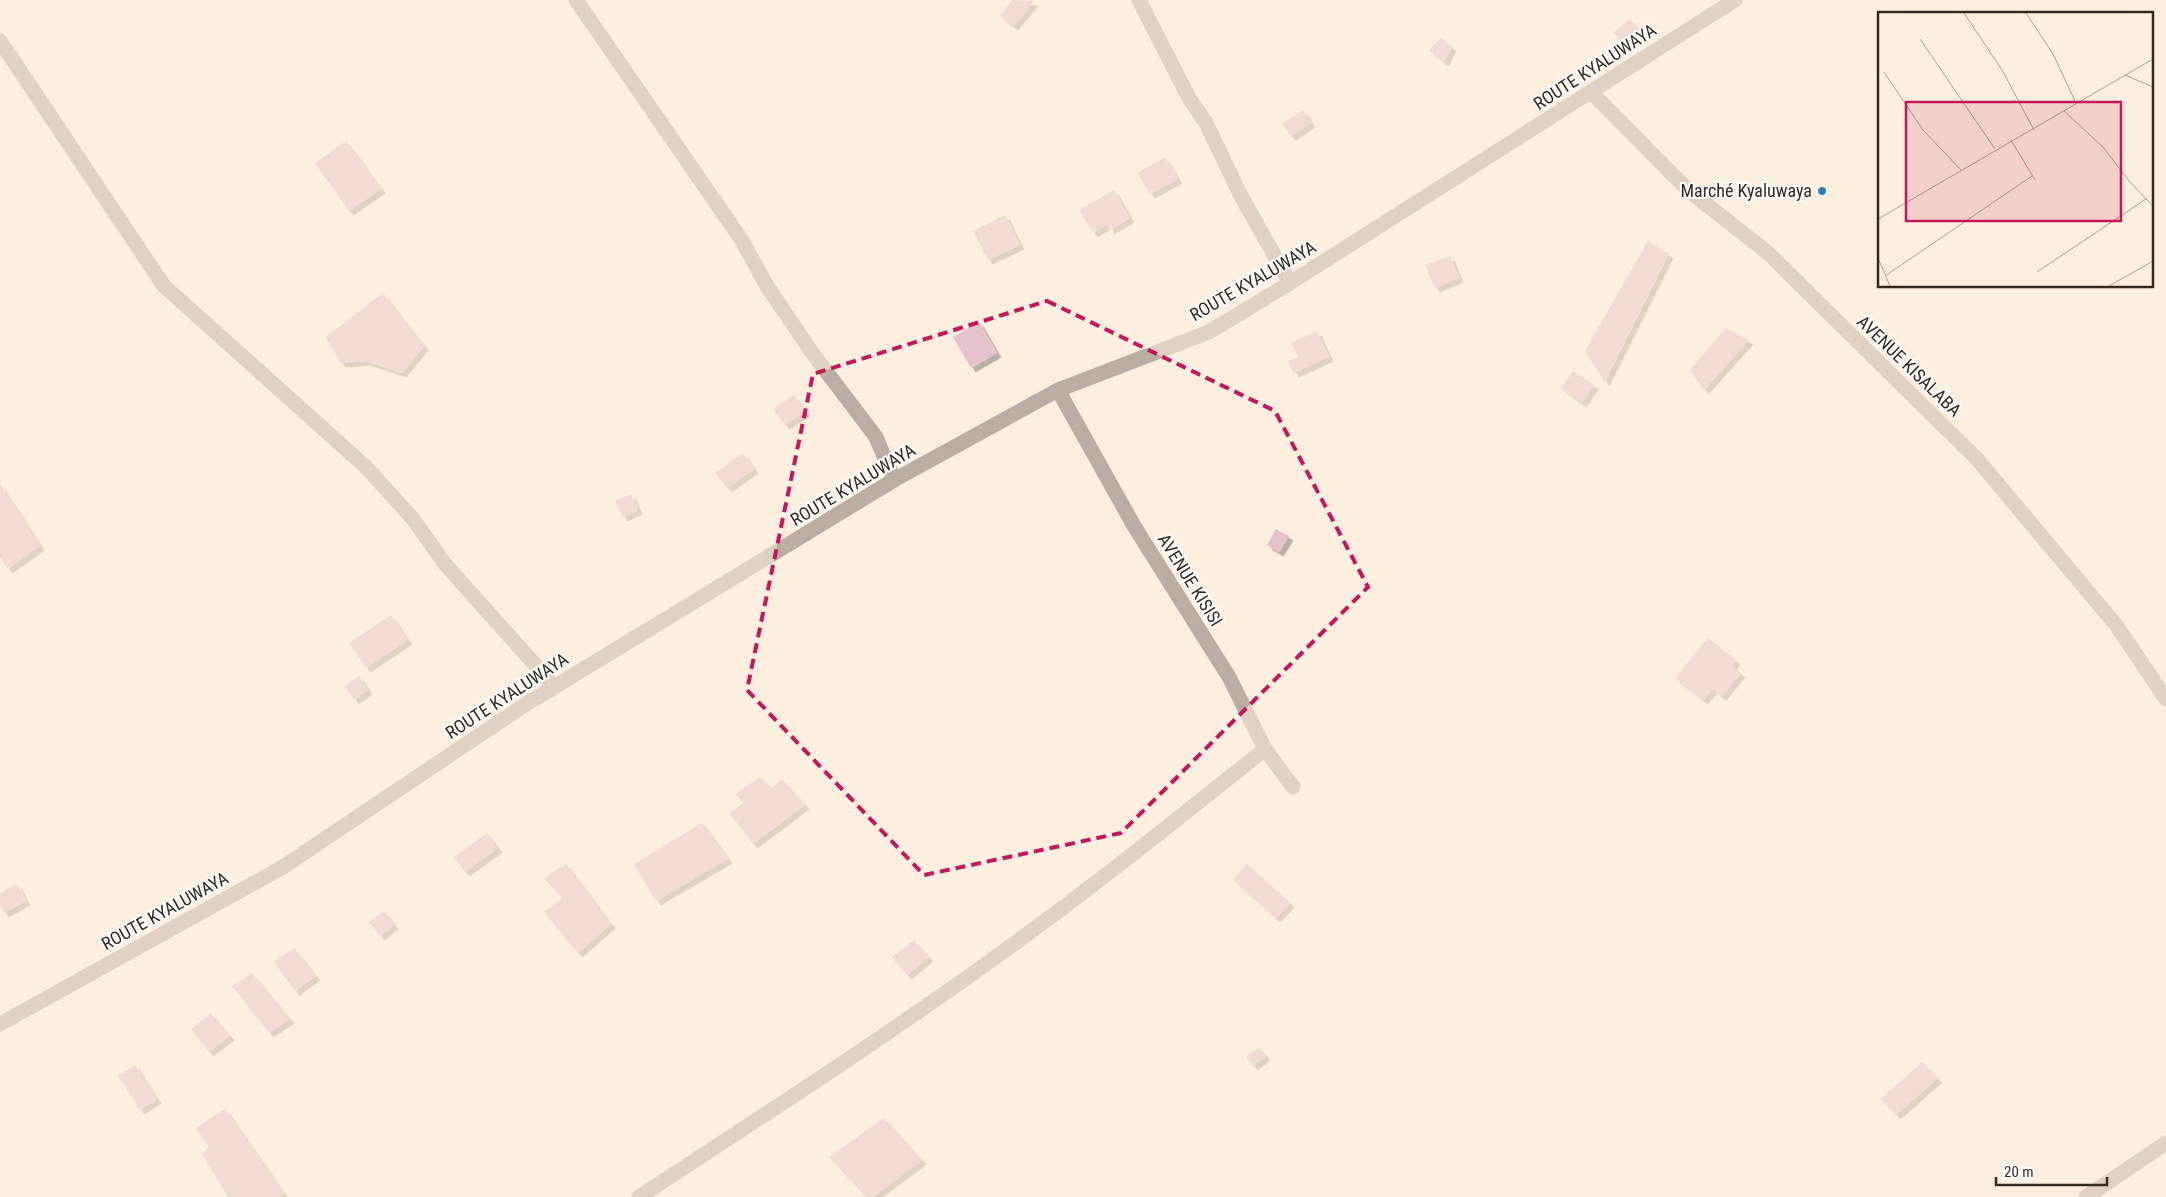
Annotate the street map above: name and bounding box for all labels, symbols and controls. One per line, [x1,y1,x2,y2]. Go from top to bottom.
inset map [1878,12,2154,288]
street label: ROUTE KYALUWAYA [1530,19,1660,114]
place label: Marché Kyaluwaya [1680,180,1812,201]
marker: Marché Kyaluwaya [1816,185,1828,197]
street label: ROUTE KYALUWAYA [1186,236,1320,325]
street label: AVENUE KISALABA [1853,311,1966,421]
street label: ROUTE KYALUWAYA [787,439,919,530]
street label: AVENUE KISISI [1154,530,1227,630]
street label: ROUTE KYALUWAYA [442,648,572,743]
street label: ROUTE KYALUWAYA [98,867,232,954]
scale bar [1996,1154,2107,1186]
text: 20 m [2004,1163,2034,1181]

